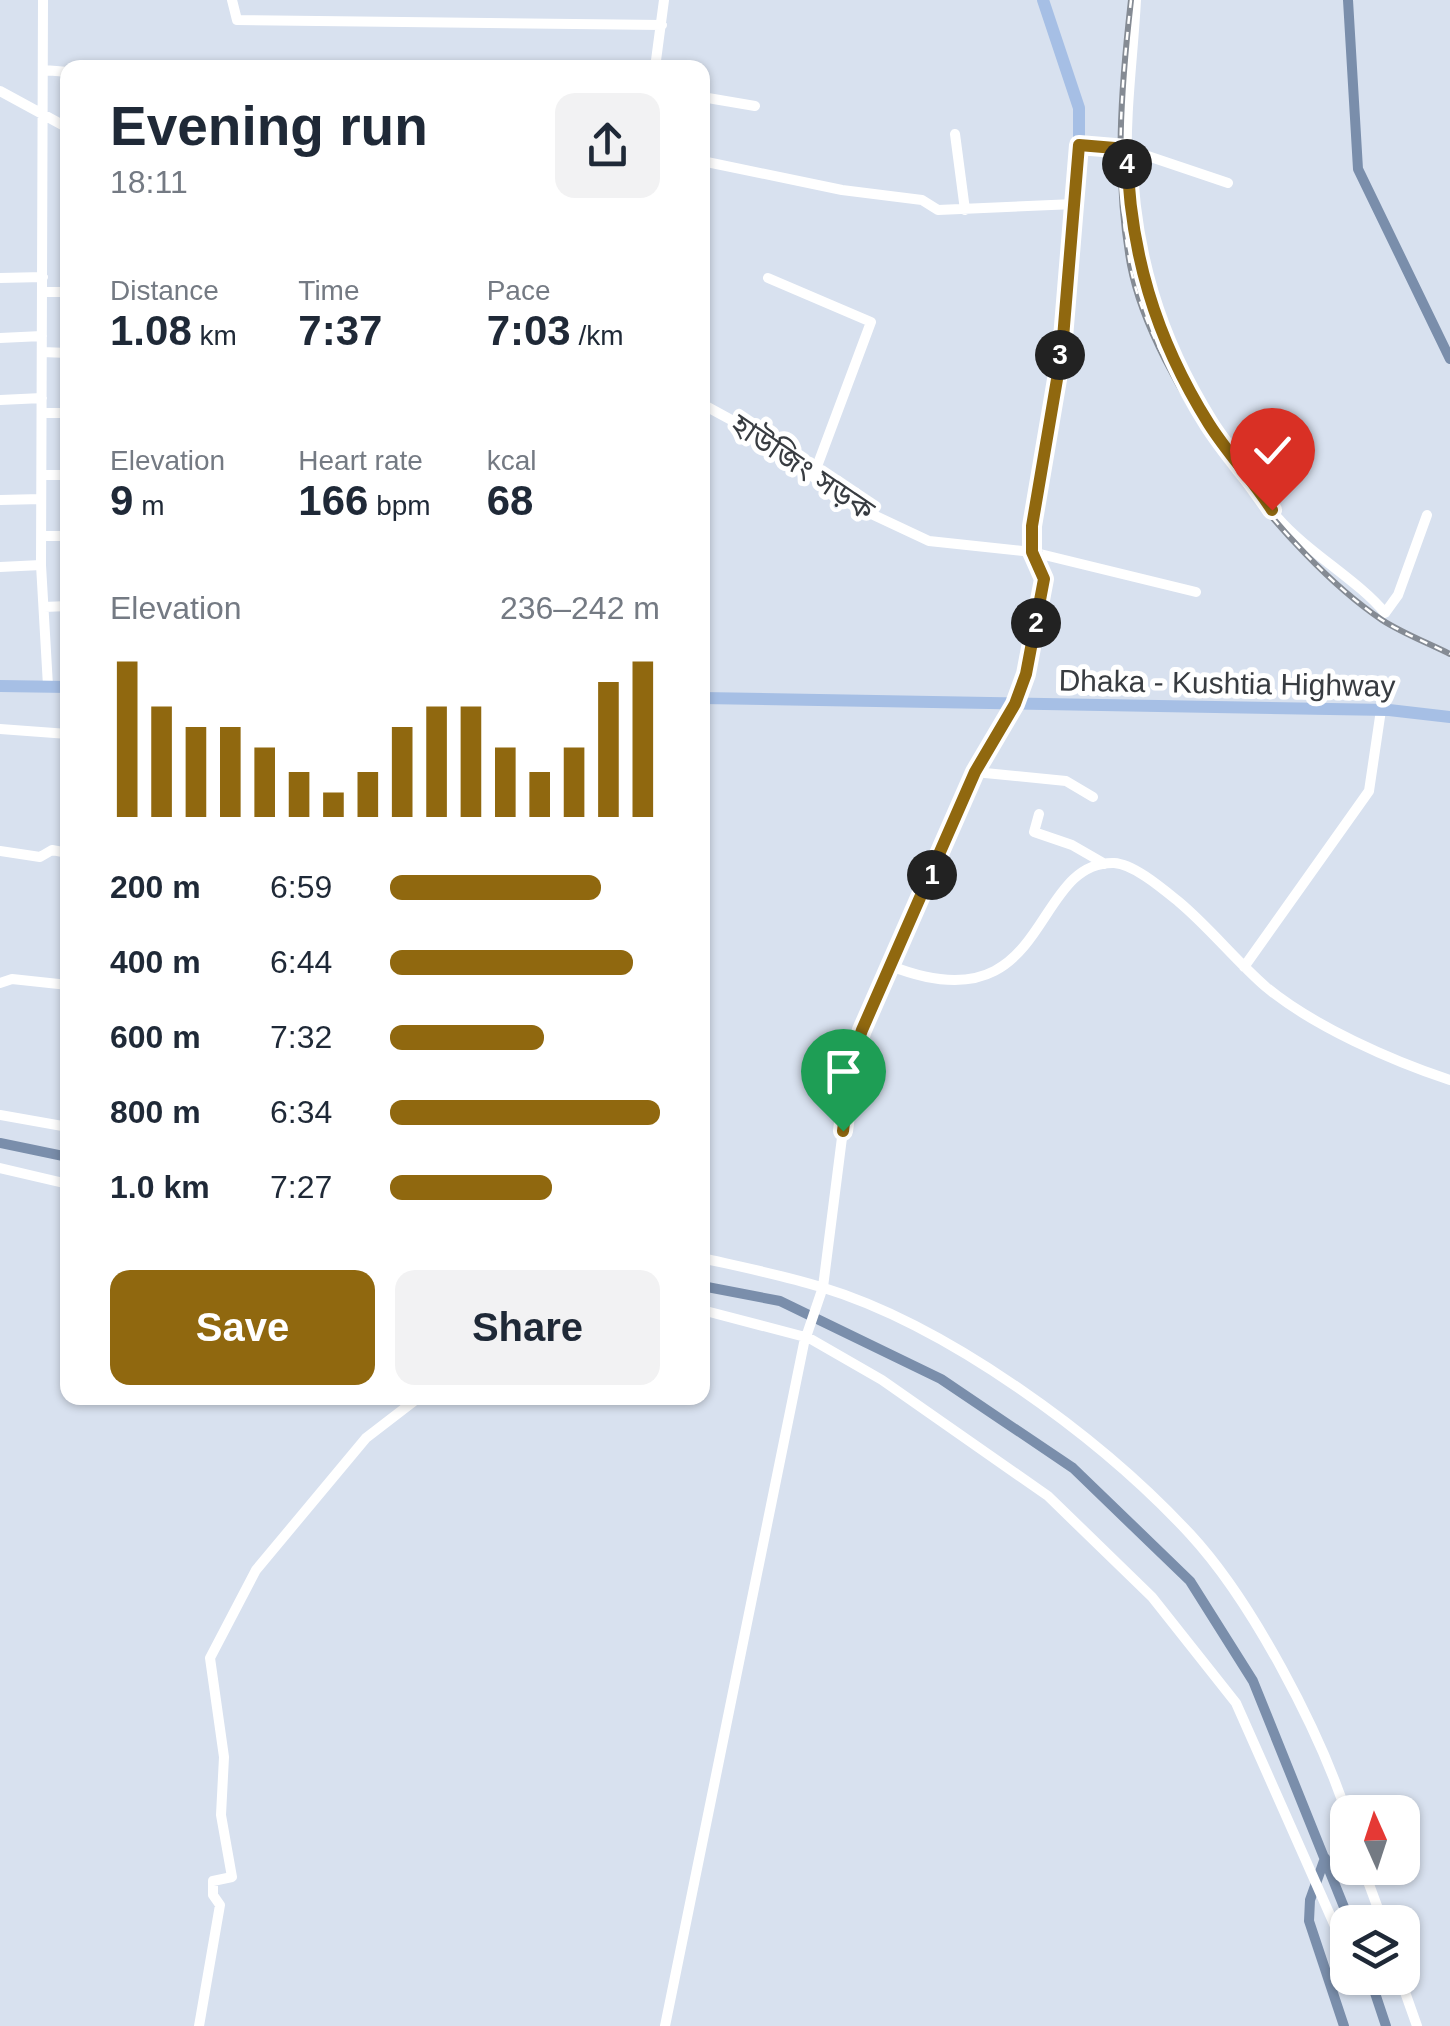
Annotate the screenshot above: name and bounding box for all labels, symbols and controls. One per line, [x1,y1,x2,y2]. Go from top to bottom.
button: share [555,93,660,198]
text: Evening run [110,95,428,157]
pin: 4 [1102,139,1152,189]
text: 4 [1119,148,1135,179]
text: 18:11 [110,164,188,200]
text: Distance [110,275,219,306]
text: Time [298,275,360,306]
text: Pace [487,275,550,306]
text: 1.08 [110,307,192,354]
text: 7:37 [298,307,382,354]
text: 7:03 [487,307,571,354]
text: km [192,320,237,351]
text: /km [571,320,624,351]
pin: 3 [1035,330,1085,380]
text: 3 [1052,339,1068,370]
street label: হাউজিং সড়ক [725,406,882,527]
pin [1230,408,1315,511]
icon: check [1245,423,1300,478]
text: Elevation [110,445,225,476]
text: Heart rate [298,445,423,476]
text: kcal [487,445,536,476]
text: 9 [110,477,133,524]
text: 166 [298,477,368,524]
text: 68 [487,477,533,524]
text: m [133,490,164,521]
text: bpm [368,490,431,521]
text: Elevation [110,590,242,626]
text: 236–242 m [500,590,660,626]
pin: 2 [1011,598,1061,648]
text: 2 [1028,607,1044,638]
street label: Dhaka - Kushtia Highway [1058,664,1396,702]
pin: 1 [907,850,957,900]
text: 1 [924,859,940,890]
text: 200 m [110,869,201,905]
text: 6:59 [270,869,332,905]
text: 400 m [110,944,201,980]
text: 6:44 [270,944,332,980]
text: 600 m [110,1019,201,1055]
text: 7:32 [270,1019,332,1055]
pin [801,1029,886,1132]
icon: arrive [816,1044,871,1099]
text: 800 m [110,1094,201,1130]
text: 6:34 [270,1094,332,1130]
text: 1.0 km [110,1169,210,1205]
text: 7:27 [270,1169,332,1205]
button: Save [110,1270,375,1385]
button: Share [395,1270,660,1385]
north arrow [1330,1795,1420,1885]
map controls [1330,1795,1420,1995]
button: layers [1330,1905,1420,1995]

